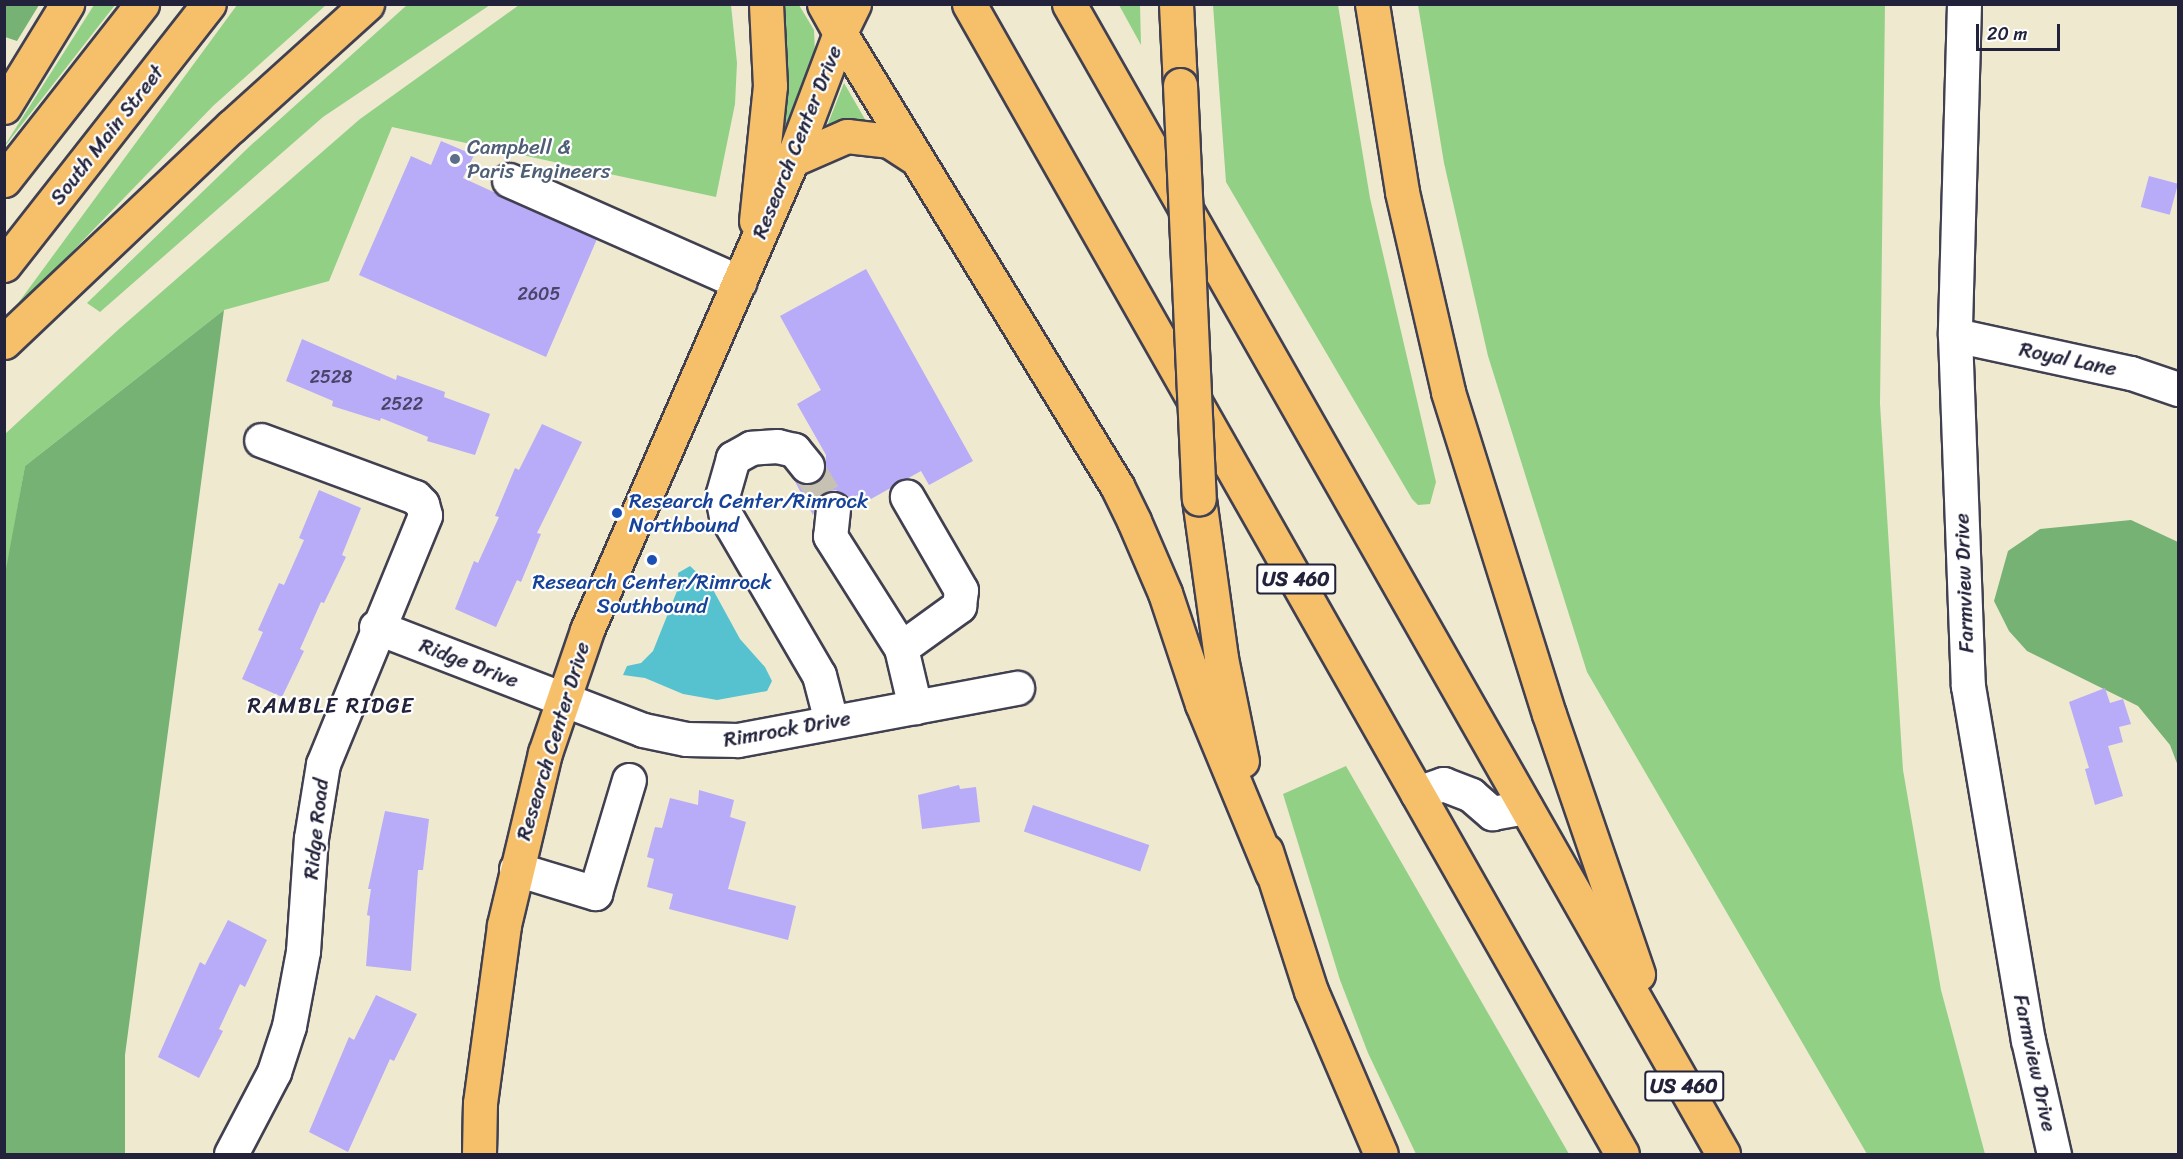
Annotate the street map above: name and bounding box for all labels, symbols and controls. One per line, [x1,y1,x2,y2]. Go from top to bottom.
scale bar [1979,12,2063,50]
text: 20 m [1987,18,2027,50]
street label: Research Center Drive [747,41,847,243]
street label: South Main Street [44,59,170,211]
place label: Campbell & Paris Engineers [467,134,610,184]
marker: Campbell & Paris Engineers [448,152,462,166]
house number: 2605 [518,283,560,305]
street label: Royal Lane [2017,336,2119,382]
house number: 2528 [310,366,352,388]
house number: 2522 [381,393,423,415]
place label: Research Center/Rimrock Northbound [629,488,869,538]
marker: Research Center/Rimrock Northbound [610,506,624,520]
street label: Farmview Drive [1949,513,1979,653]
marker: Research Center/Rimrock Southbound [645,553,659,567]
road number: US 460 [1256,562,1336,596]
place label: Research Center/Rimrock Southbound [532,569,772,619]
street label: Ridge Drive [416,633,522,693]
street label: Research Center Drive [511,638,595,844]
district label: RAMBLE RIDGE [247,693,415,719]
street label: Rimrock Drive [722,705,852,753]
street label: Ridge Road [298,777,334,881]
street label: Farmview Drive [2008,992,2062,1134]
road number: US 460 [1644,1069,1724,1103]

